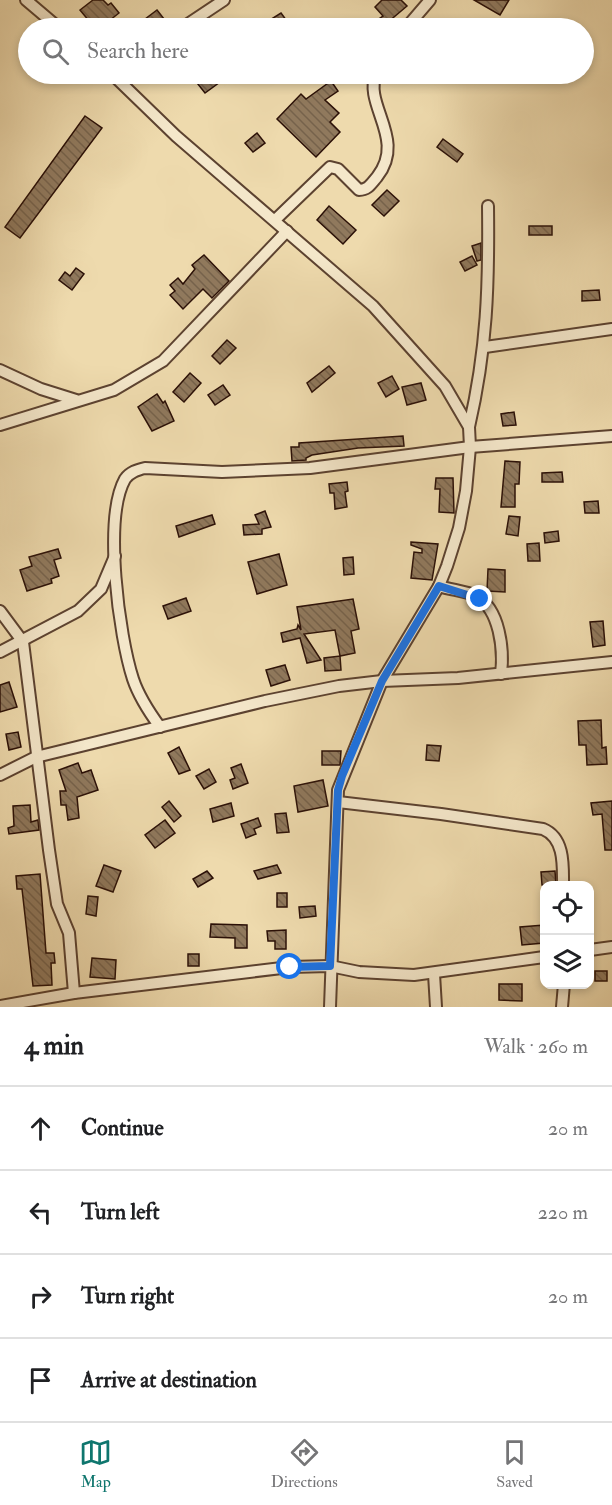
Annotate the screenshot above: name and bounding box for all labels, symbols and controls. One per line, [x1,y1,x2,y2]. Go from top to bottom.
search box [18,18,594,84]
icon: search [39,35,72,68]
text: Search here [87,37,189,65]
route end [466,585,492,611]
map controls [540,881,594,989]
button: locate [540,881,594,935]
button: layers [540,935,594,989]
route start [276,953,302,979]
text: 4 min [24,1030,84,1062]
text: Walk · 260 m [484,1034,588,1059]
icon: ahead [24,1112,57,1145]
text: Continue [81,1114,164,1142]
text: 20 m [548,1116,588,1141]
icon: left [24,1196,57,1229]
text: Turn left [81,1198,160,1226]
text: 220 m [538,1200,588,1225]
icon: right [24,1280,57,1313]
text: Turn right [81,1282,174,1310]
text: 20 m [548,1284,588,1309]
icon: arrive [24,1364,57,1397]
text: Arrive at destination [81,1366,257,1394]
tab: Map [79,1436,112,1492]
tab: Directions [271,1436,338,1492]
tab: Saved [496,1436,533,1492]

